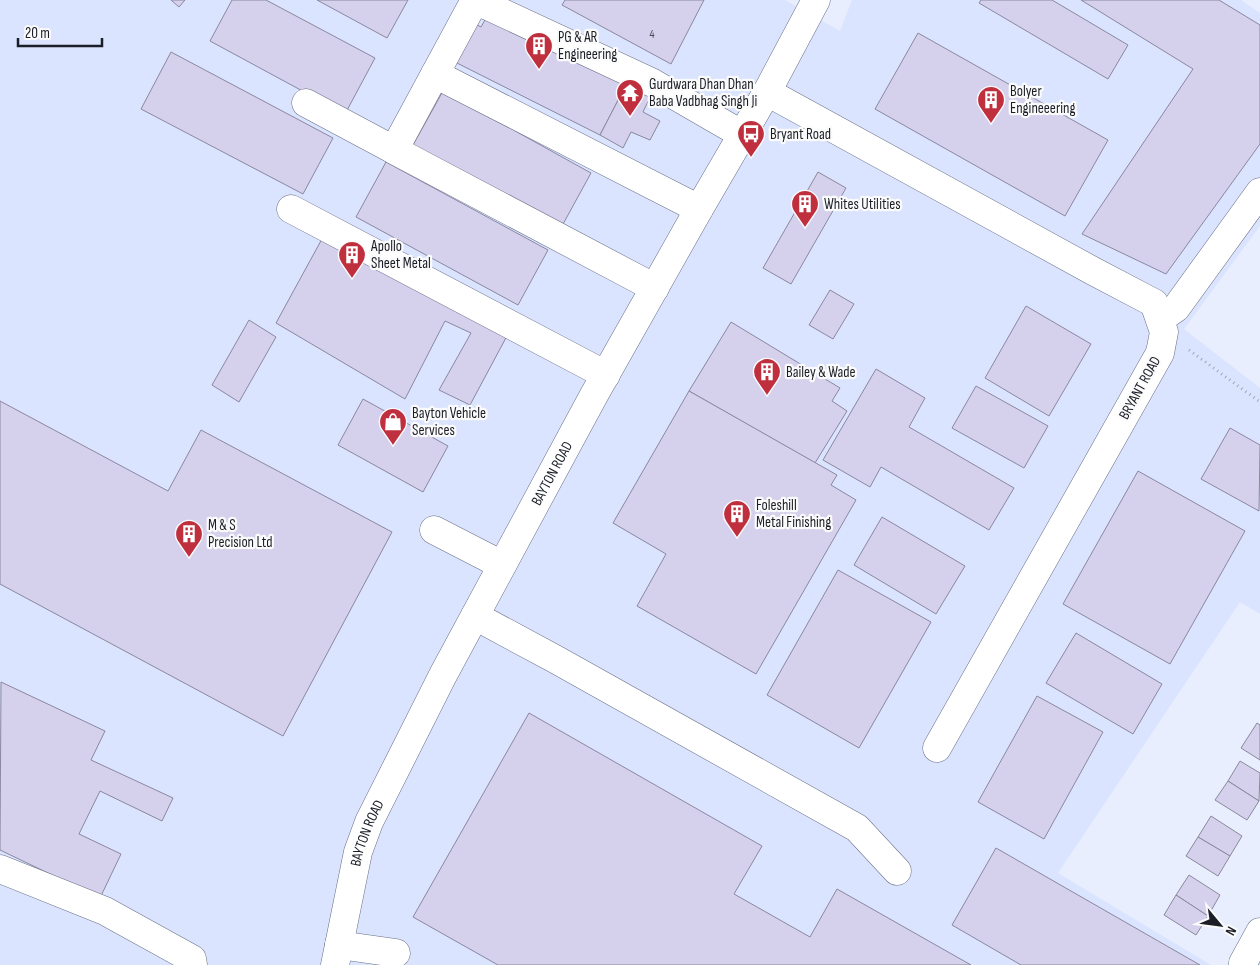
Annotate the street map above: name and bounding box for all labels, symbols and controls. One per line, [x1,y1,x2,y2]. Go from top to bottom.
scale bar [18,15,101,47]
text: 20 m [25,24,50,43]
house number: 4 [649,27,655,42]
place label: PG & AR Engineering [558,28,617,64]
building icon: PG & AR Engineering [524,31,554,70]
place label: Gurdwara Dhan Dhan Baba Vadbhag Singh Ji [649,75,757,111]
temple icon: Gurdwara Dhan Dhan Baba Vadbhag Singh Ji [615,78,645,117]
place label: Bolyer Engineeering [1010,82,1075,118]
building icon: Bolyer Engineeering [976,85,1006,124]
bus stop icon: Bryant Road [736,119,766,158]
place label: Bryant Road [770,125,831,144]
building icon: Whites Utilities [790,189,820,228]
place label: Whites Utilities [824,195,901,214]
place label: Apollo Sheet Metal [370,237,431,273]
building icon: Apollo Sheet Metal [337,240,367,279]
street label: BRYANT ROAD [1115,353,1165,423]
building icon: Bailey & Wade [752,357,782,396]
place label: Bailey & Wade [786,363,856,382]
place label: Bayton Vehicle Services [412,404,486,440]
shop icon: Bayton Vehicle Services [378,407,408,446]
street label: BAYTON ROAD [527,438,577,509]
place label: Foleshill Metal Finishing [756,496,831,532]
building icon: Foleshill Metal Finishing [722,499,752,538]
place label: M & S Precision Ltd [208,516,272,552]
building icon: M & S Precision Ltd [174,519,204,558]
street label: BAYTON ROAD [346,797,388,868]
north arrow [1195,900,1245,950]
text: N [1222,924,1240,938]

